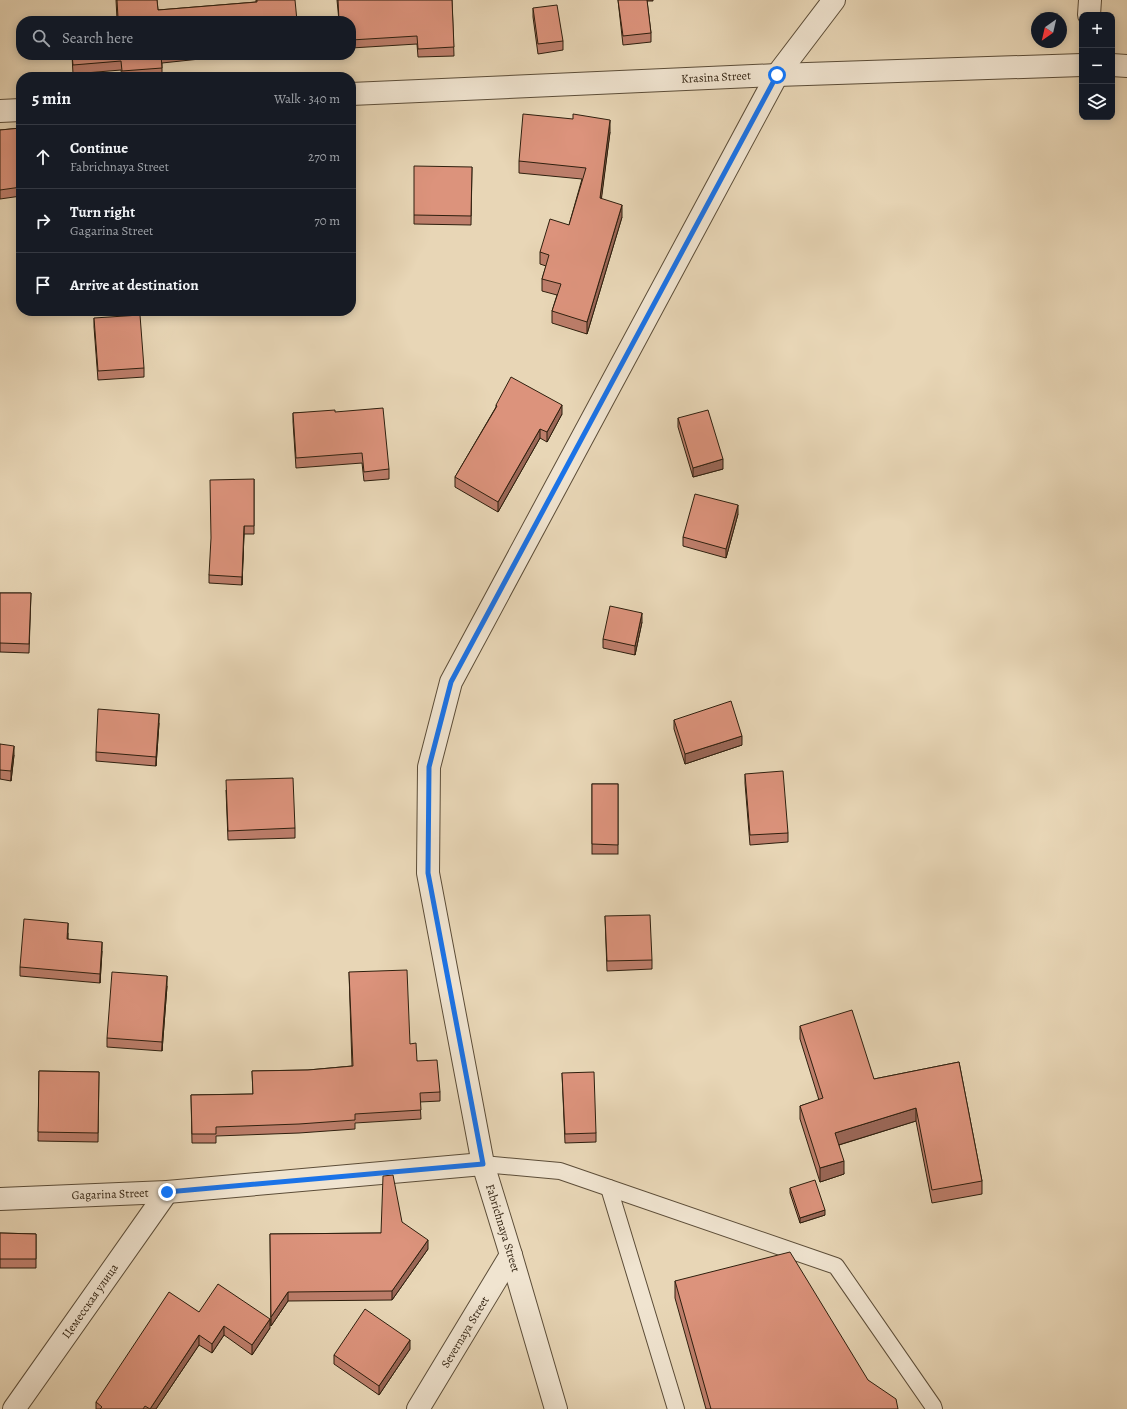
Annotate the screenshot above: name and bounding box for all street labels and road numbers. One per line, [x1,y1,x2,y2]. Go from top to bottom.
street label: Krasina Street [681,67,751,87]
street label: Fabrichnaya Street [482,1182,524,1274]
street label: Gagarina Street [71,1185,149,1203]
street label: Цемесская улица [58,1260,122,1342]
street label: Severnaya Street [437,1293,493,1371]

